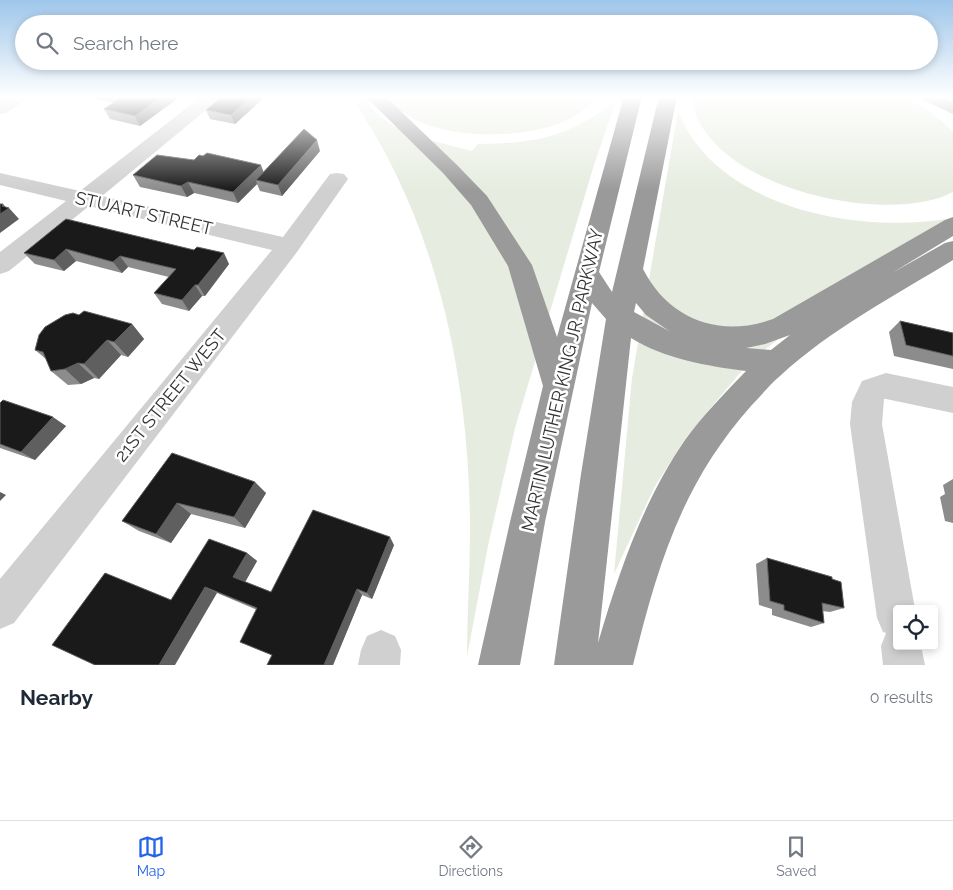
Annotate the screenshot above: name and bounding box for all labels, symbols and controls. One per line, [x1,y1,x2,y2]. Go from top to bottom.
search box [15,15,938,70]
icon: search [33,29,61,57]
text: Search here [73,32,179,54]
street label: STUART STREET [73,187,215,239]
street label: MARTIN LUTHER KING JR. PARKWAY [517,226,607,533]
street label: 21ST STREET WEST [110,324,230,466]
map controls [893,605,938,650]
button: locate [893,605,938,650]
text: Nearby [20,685,93,710]
text: 0 results [870,688,933,707]
tab: Map [137,833,165,879]
tab: Directions [438,833,503,879]
tab: Saved [776,833,816,879]

